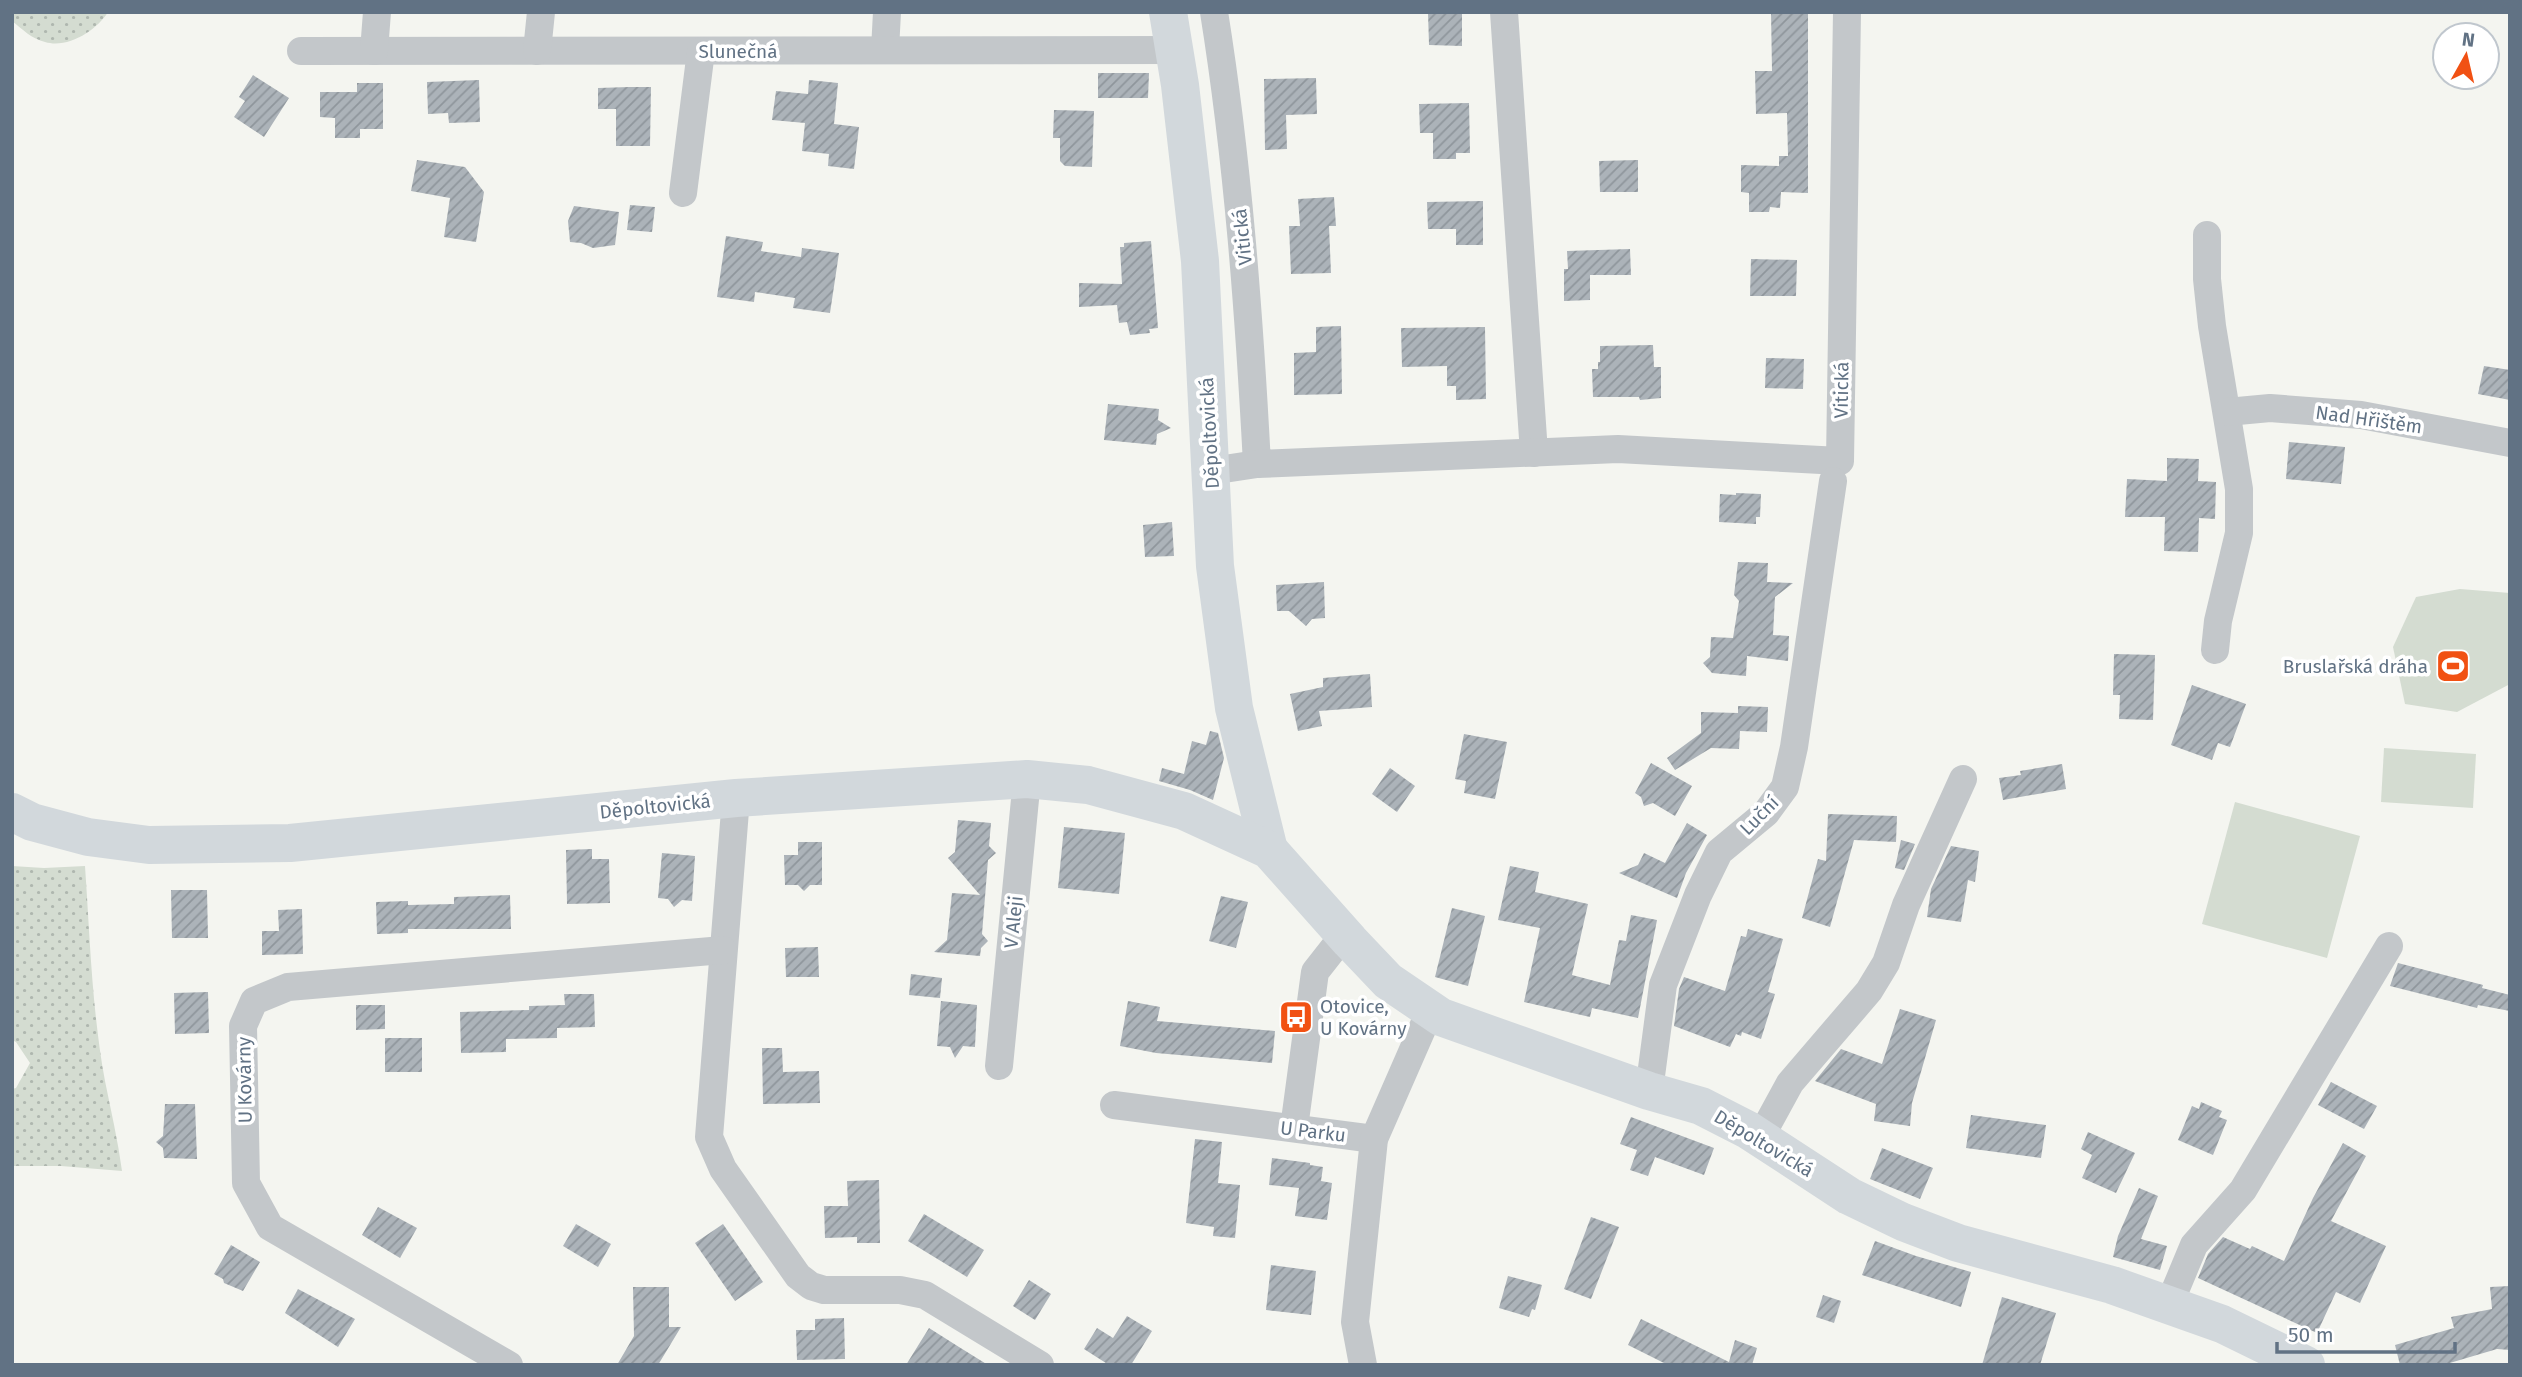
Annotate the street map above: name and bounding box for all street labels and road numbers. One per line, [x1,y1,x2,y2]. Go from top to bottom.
street label: Slunečná [698,40,778,63]
street label: Vitická [1228,207,1257,267]
street label: Vitická [1830,361,1853,419]
street label: Děpoltovická [1195,377,1224,489]
street label: Nad Hřištěm [2314,401,2424,438]
street label: Děpoltovická [598,789,712,824]
street label: Luční [1735,791,1784,840]
street label: V Aleji [999,894,1028,950]
street label: U Kovárny [232,1036,257,1123]
street label: Děpoltovická [1710,1105,1818,1182]
street label: U Parku [1279,1116,1347,1147]

